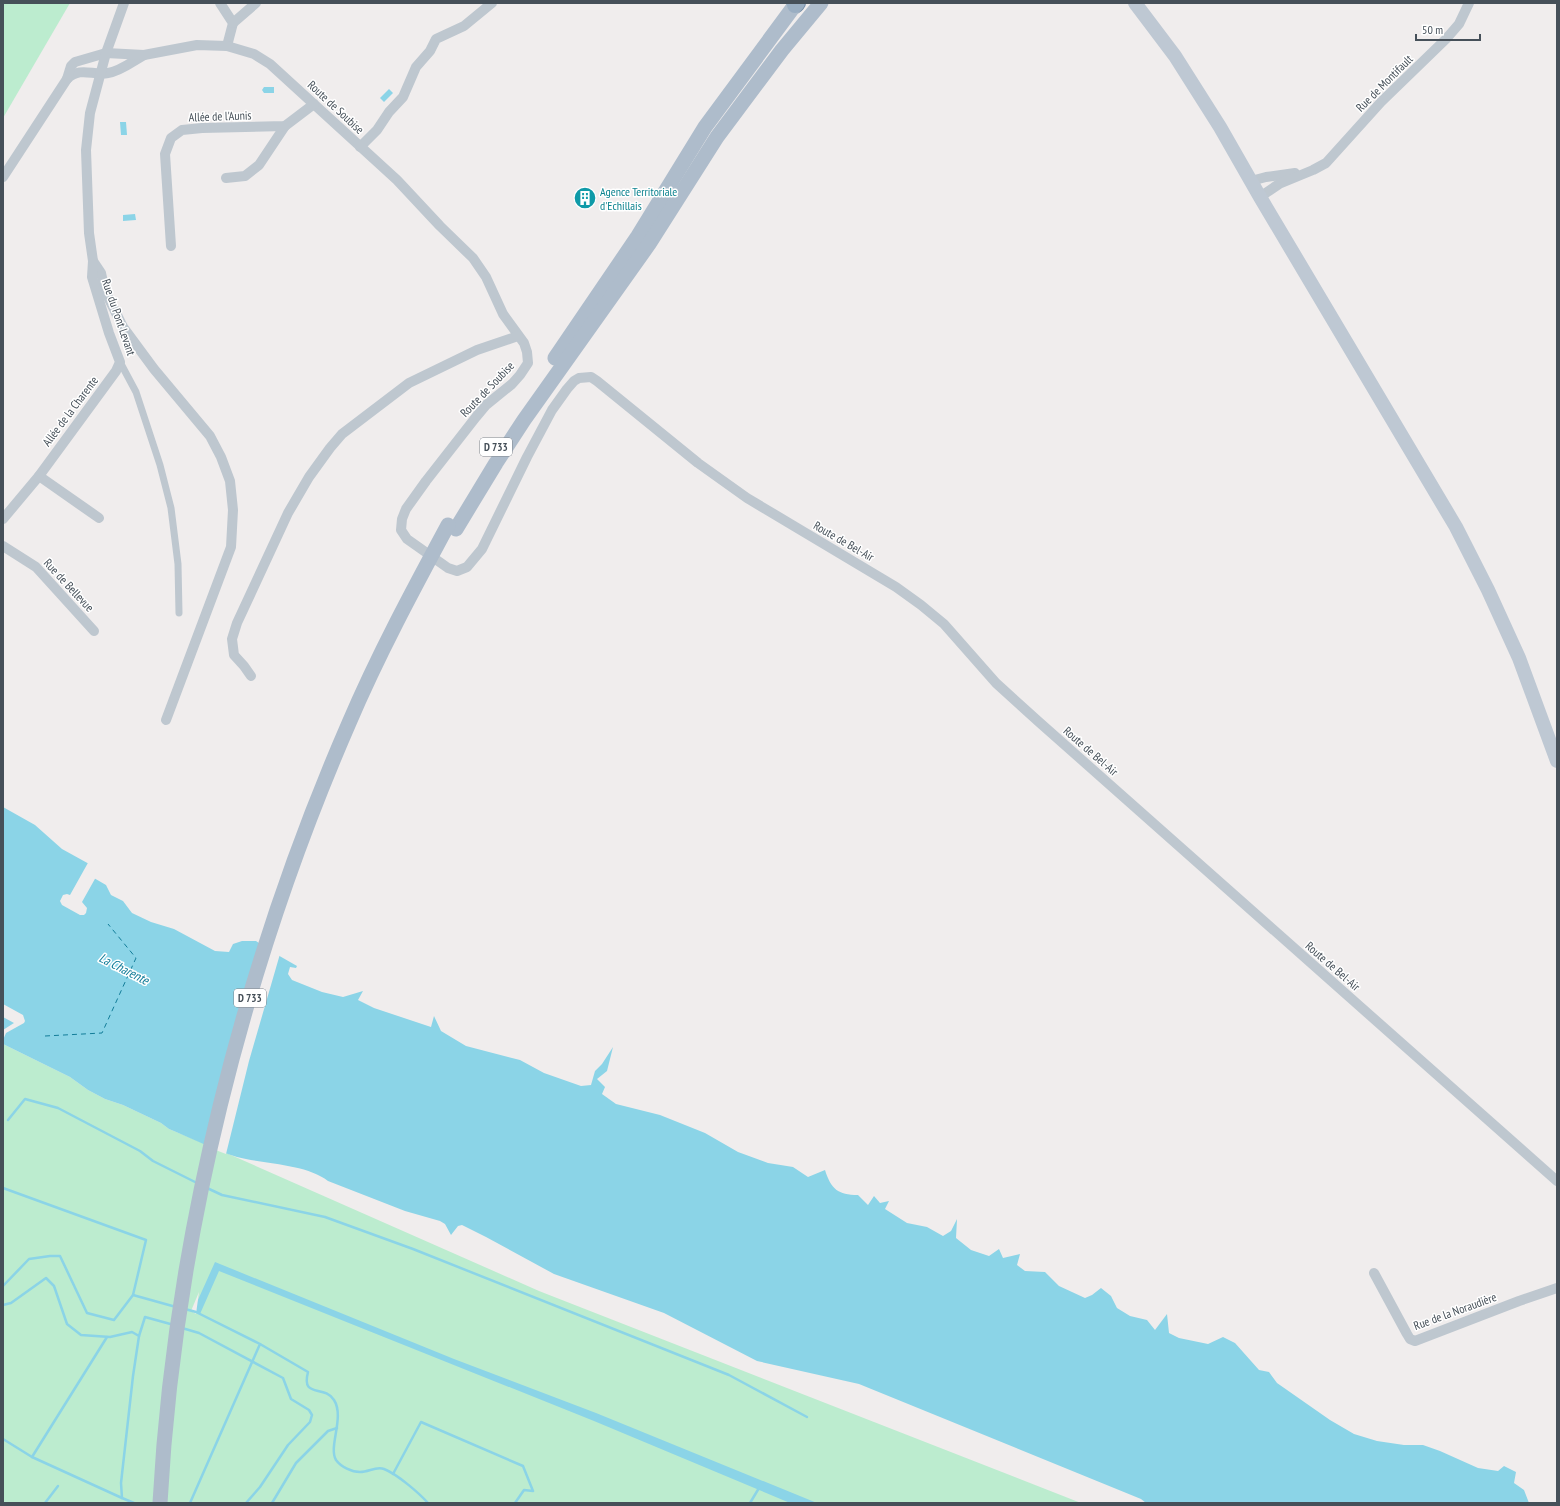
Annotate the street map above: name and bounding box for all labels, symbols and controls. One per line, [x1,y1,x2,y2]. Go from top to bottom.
scale bar [1416,16,1480,42]
text: 50 m [1422,22,1443,37]
street label: Rue de Montifault [1352,51,1416,115]
street label: Route de Soubise [305,77,367,137]
street label: Allée de l'Aunis [188,107,252,125]
place label: Agence Territoriale d'Echillais [600,184,677,213]
building icon: Agence Territoriale d'Echillais [572,185,598,211]
street label: Rue du Pont Levant [99,277,139,358]
street label: Route de Soubise [457,358,517,420]
street label: Allée de la Charente [39,373,101,449]
road number: D 733 [480,438,512,456]
street label: Route de Bel-Air [811,518,878,565]
street label: Rue de Bellevue [41,555,97,615]
street label: Route de Bel-Air [1061,723,1122,779]
street label: Route de Bel-Air [1303,938,1364,994]
water label: La Charente [96,949,153,989]
road number: D 733 [234,989,266,1007]
street label: Rue de la Noraudière [1411,1289,1499,1333]

